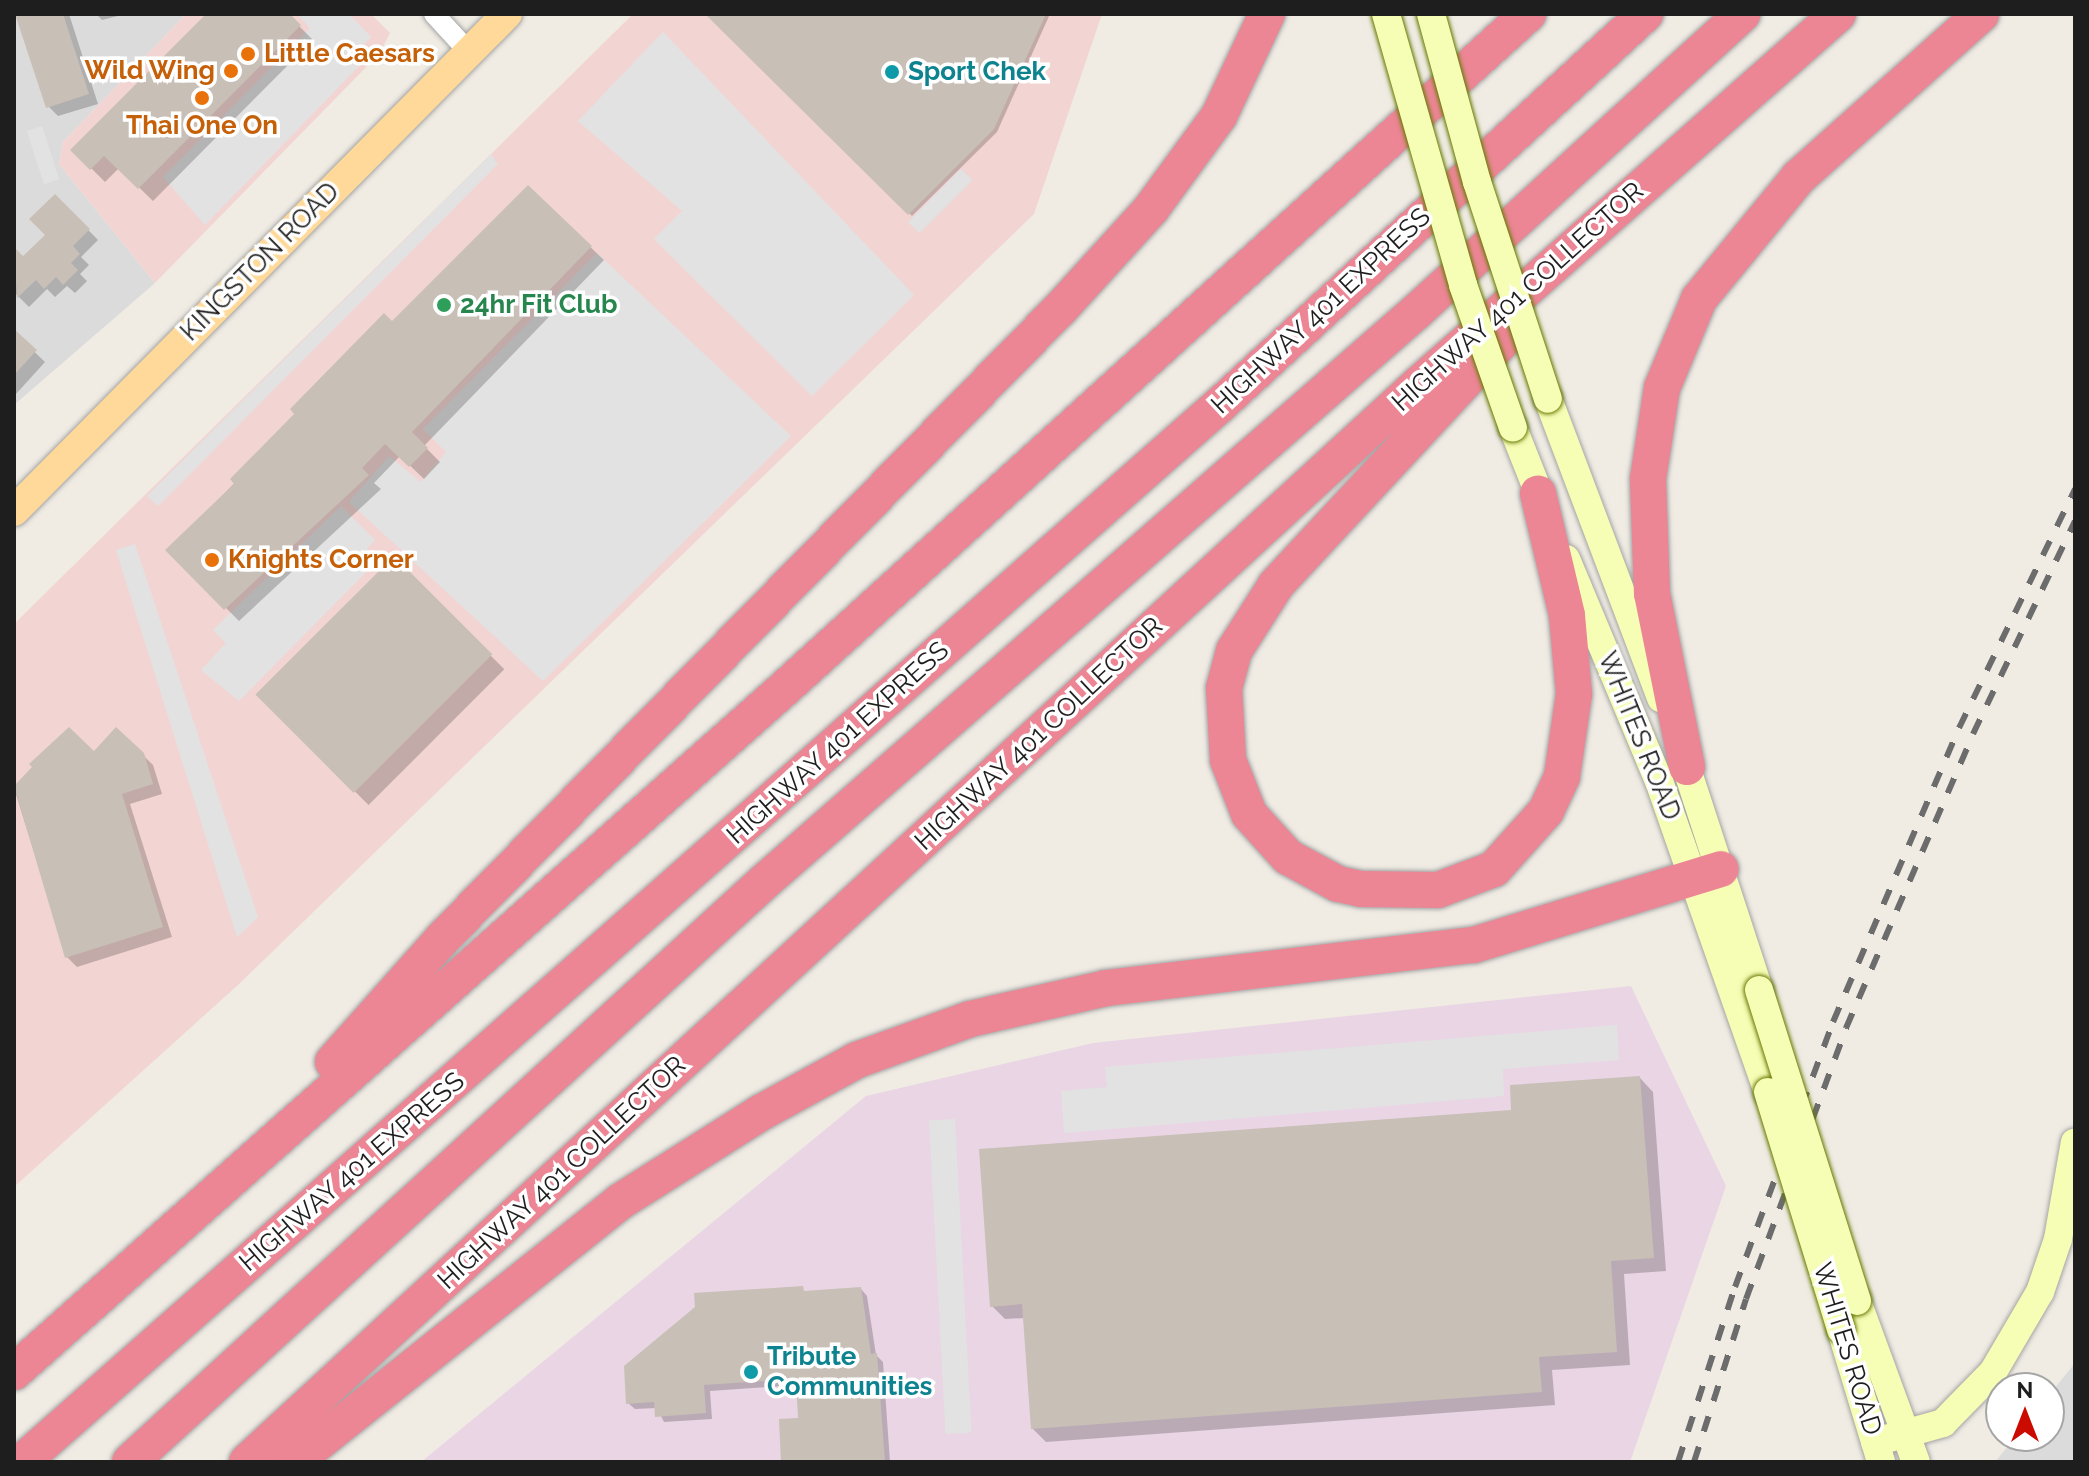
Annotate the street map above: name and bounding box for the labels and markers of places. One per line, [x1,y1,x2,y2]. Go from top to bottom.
place label: Little Caesars [264,38,435,70]
marker: Little Caesars [239,45,257,63]
place label: Wild Wing [84,55,215,87]
place label: Sport Chek [908,56,1046,88]
marker: Wild Wing [222,62,240,80]
marker: Sport Chek [883,63,901,81]
marker: Thai One On [193,89,211,107]
place label: Thai One On [126,110,278,142]
place label: 24hr Fit Club [460,289,618,321]
marker: 24hr Fit Club [435,296,453,314]
place label: Knights Corner [228,544,414,576]
marker: Knights Corner [203,551,221,569]
place label: Tribute Communities [767,1341,932,1402]
marker: Tribute Communities [742,1363,760,1381]

